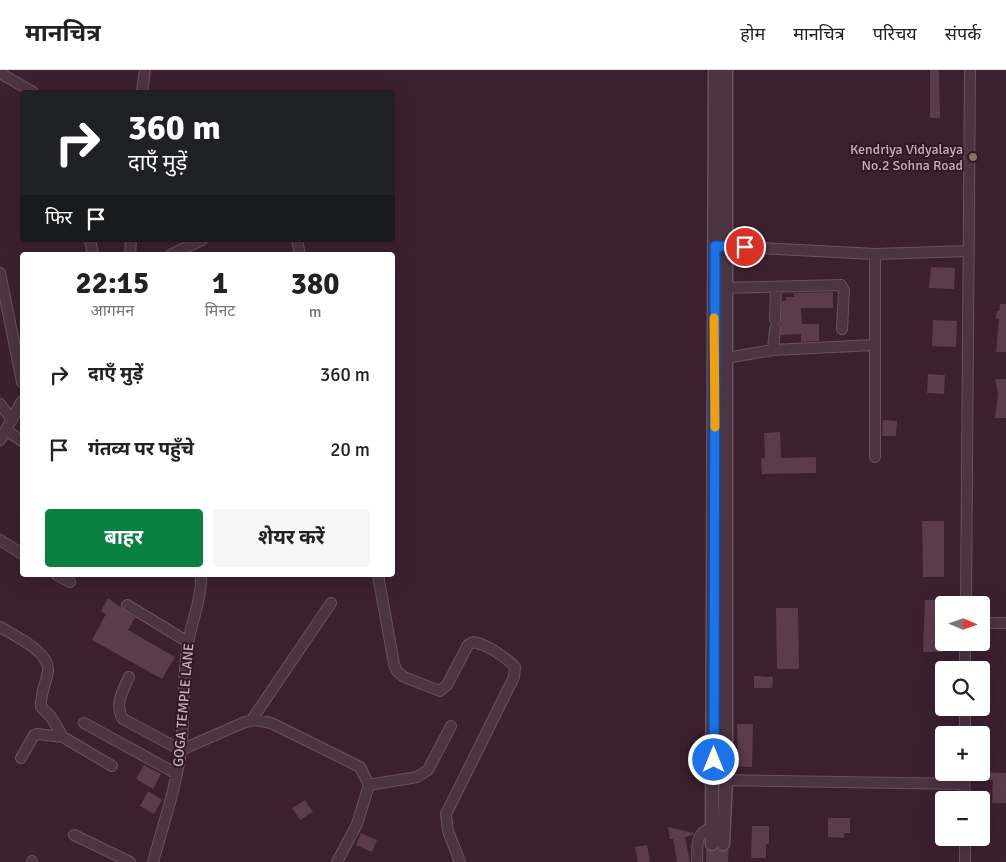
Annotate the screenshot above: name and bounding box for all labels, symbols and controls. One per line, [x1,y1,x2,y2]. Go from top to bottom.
text: मानचित्र [25,18,101,48]
text: होम [740,23,765,45]
text: मानचित्र [793,23,845,45]
text: परिचय [873,23,917,45]
text: संपर्क [945,23,981,45]
text: 360 m [128,106,221,149]
icon: right [45,110,110,175]
place label: Kendriya Vidyalaya No.2 Sohna Road [850,141,963,174]
text: दाएँ मुड़ें [128,149,187,176]
marker: Kendriya Vidyalaya No.2 Sohna Road [967,151,979,163]
icon: arrive [82,205,110,233]
text: फिर [45,206,72,230]
pin [724,226,766,268]
icon: arrive [731,233,759,261]
text: 22:15 [76,265,149,302]
text: 1 [212,265,228,302]
text: 380 [291,266,339,303]
text: आगमन [90,301,134,321]
text: मिनट [205,301,235,321]
text: m [309,302,322,322]
icon: right [45,361,73,389]
text: दाएँ मुड़ें [88,362,143,386]
text: 360 m [320,363,370,387]
icon: arrive [45,436,73,464]
text: गंतव्य पर पहुँचे [88,437,194,461]
text: 20 m [330,438,370,462]
button: बाहर [45,509,203,567]
button: शेयर करें [213,509,370,567]
north arrow [935,596,990,651]
map controls [935,596,990,846]
street label: GOGA TEMPLE LANE [170,642,197,768]
button: search [935,661,990,716]
button: + [935,726,990,781]
position arrow [687,733,739,785]
button: − [935,791,990,846]

